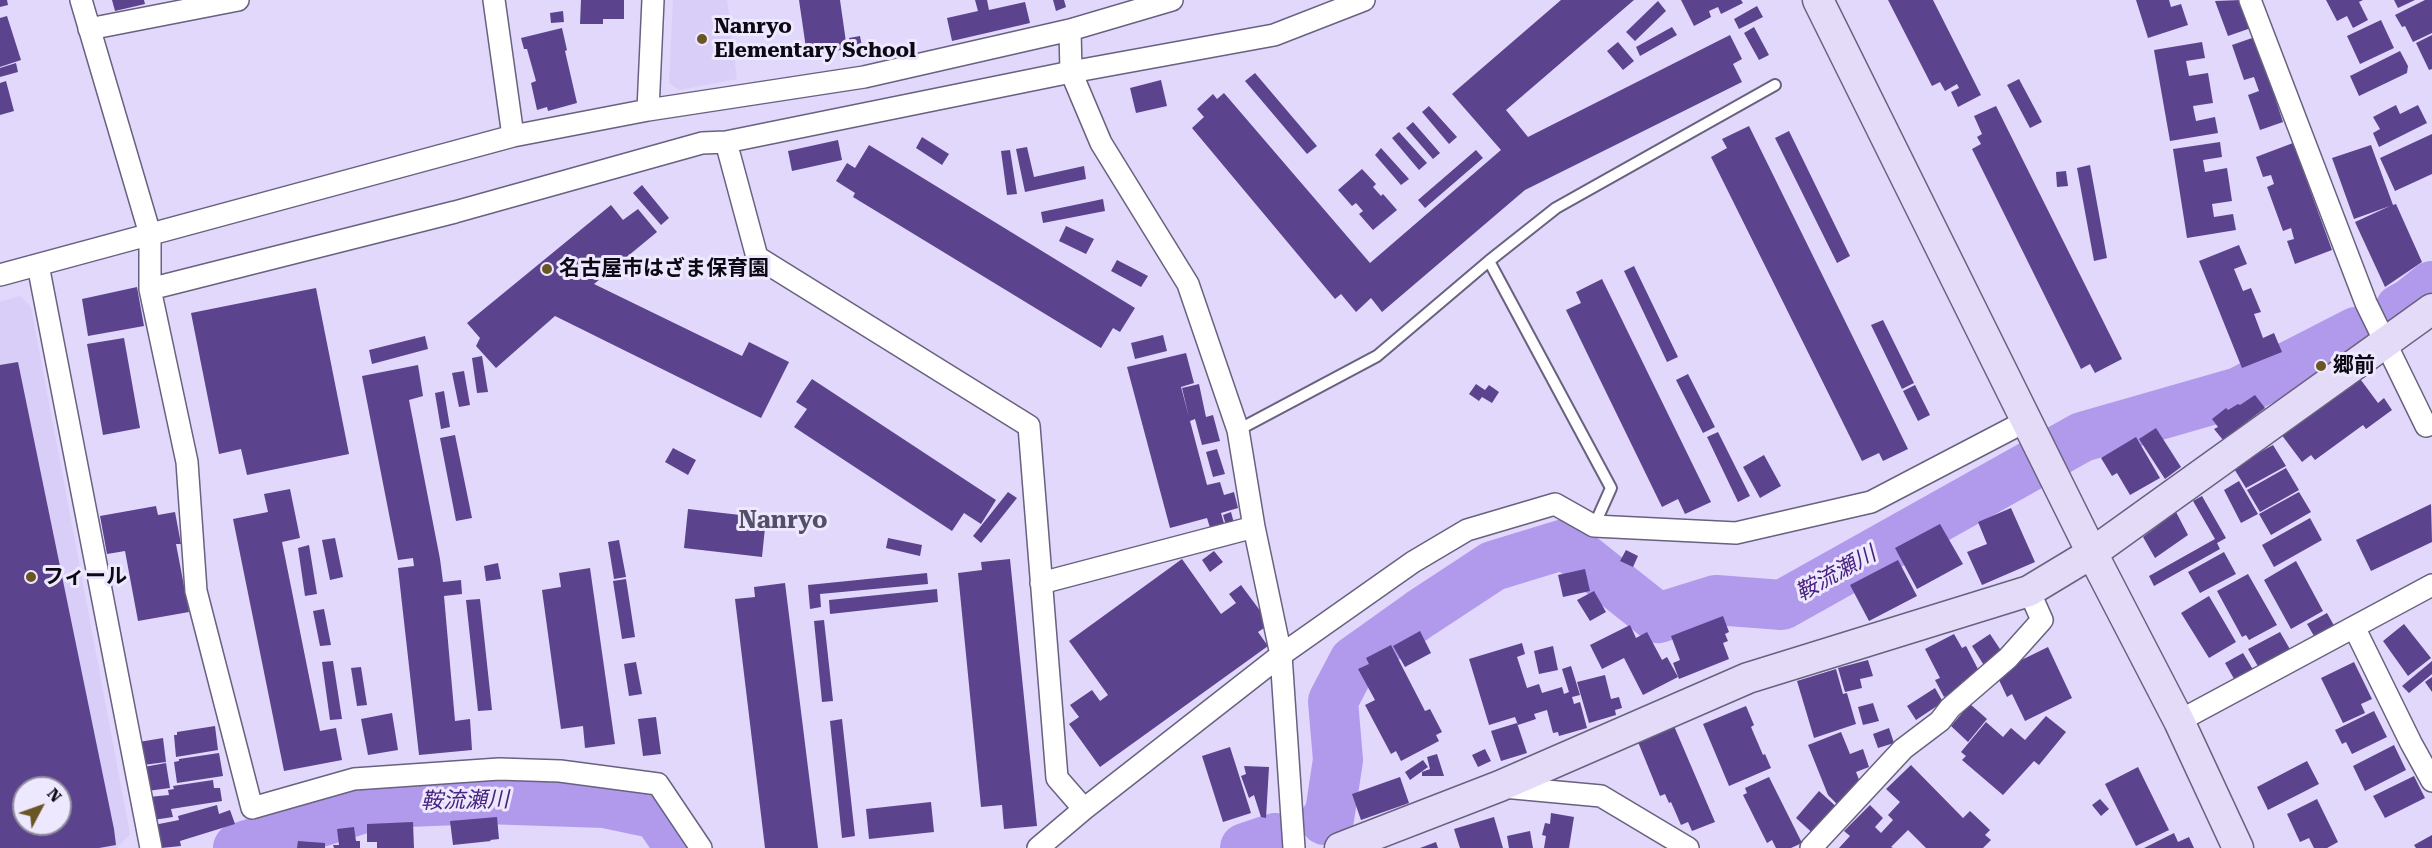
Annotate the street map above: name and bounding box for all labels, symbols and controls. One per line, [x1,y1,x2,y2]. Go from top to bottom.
place label: Nanryo Elementary School [714,14,916,64]
marker: Nanryo Elementary School [695,32,709,46]
place label: 名古屋市はざま保育園 [559,256,769,282]
marker: 名古屋市はざま保育園 [540,262,554,276]
place label: 郷前 [2333,353,2375,379]
marker: 郷前 [2314,359,2328,373]
district label: Nanryo [739,507,827,535]
water label: 鞍流瀬川 [1791,541,1881,607]
place label: フィール [43,564,127,590]
marker: フィール [24,570,38,584]
north arrow [12,776,72,836]
text: N [43,784,66,806]
water label: 鞍流瀬川 [421,787,509,815]

